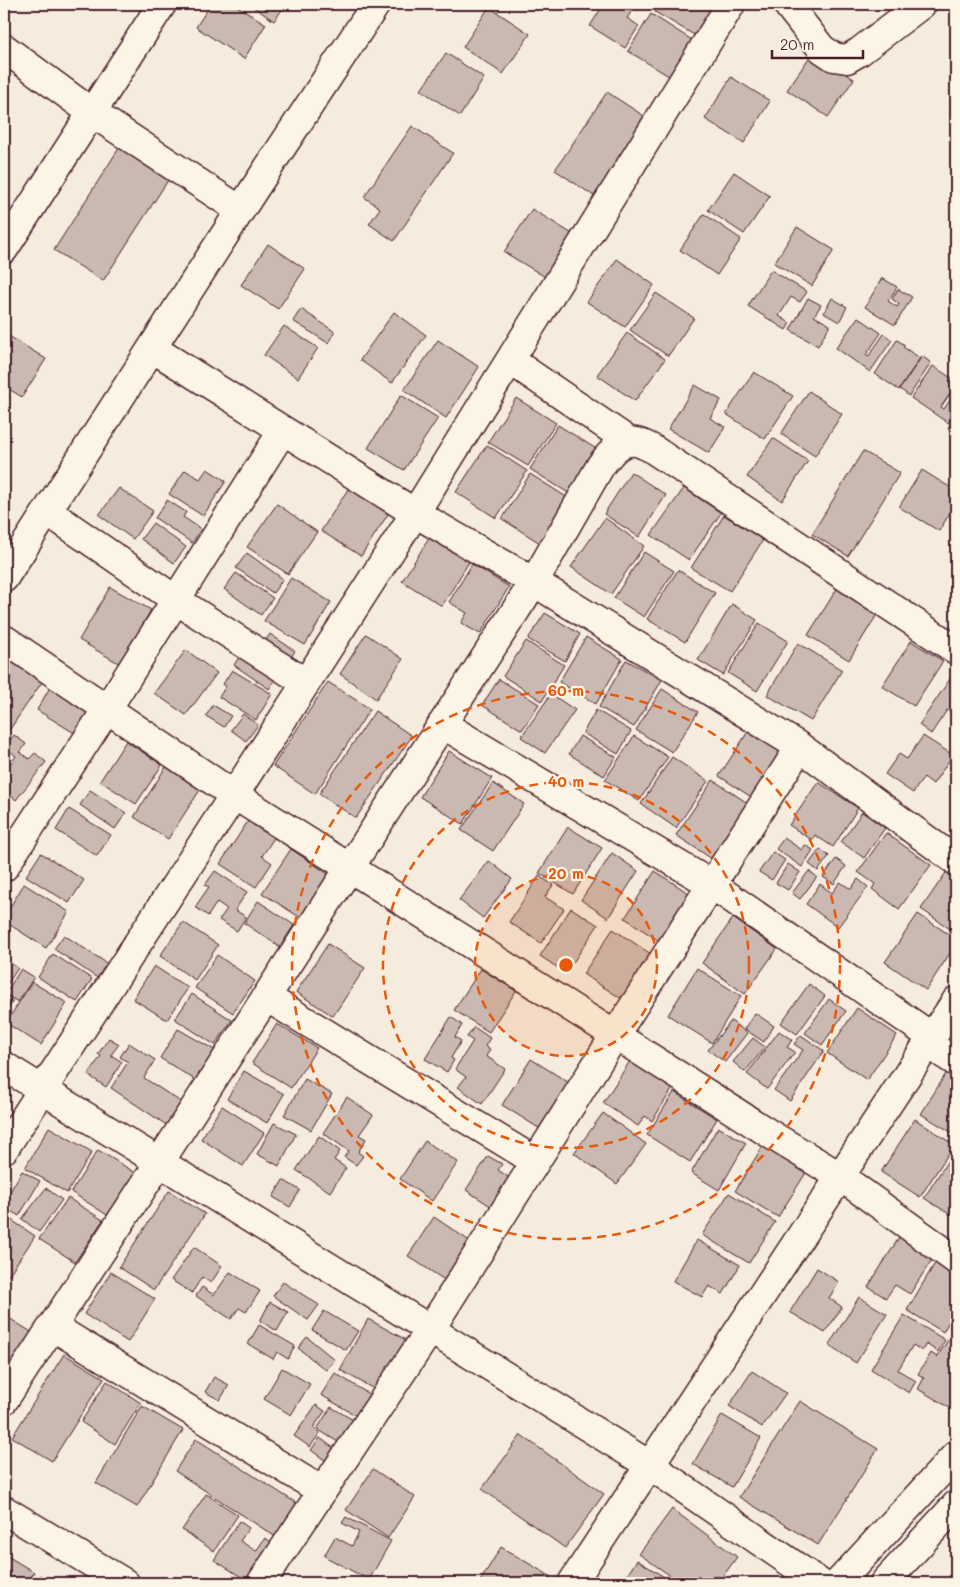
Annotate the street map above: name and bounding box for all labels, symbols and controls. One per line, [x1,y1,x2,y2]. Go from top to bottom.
scale bar [772,28,864,60]
text: 20 m [780,34,814,54]
text: 60 m [548,680,584,700]
text: 40 m [548,771,584,791]
text: 20 m [548,863,584,883]
centre of rings [557,956,575,974]

